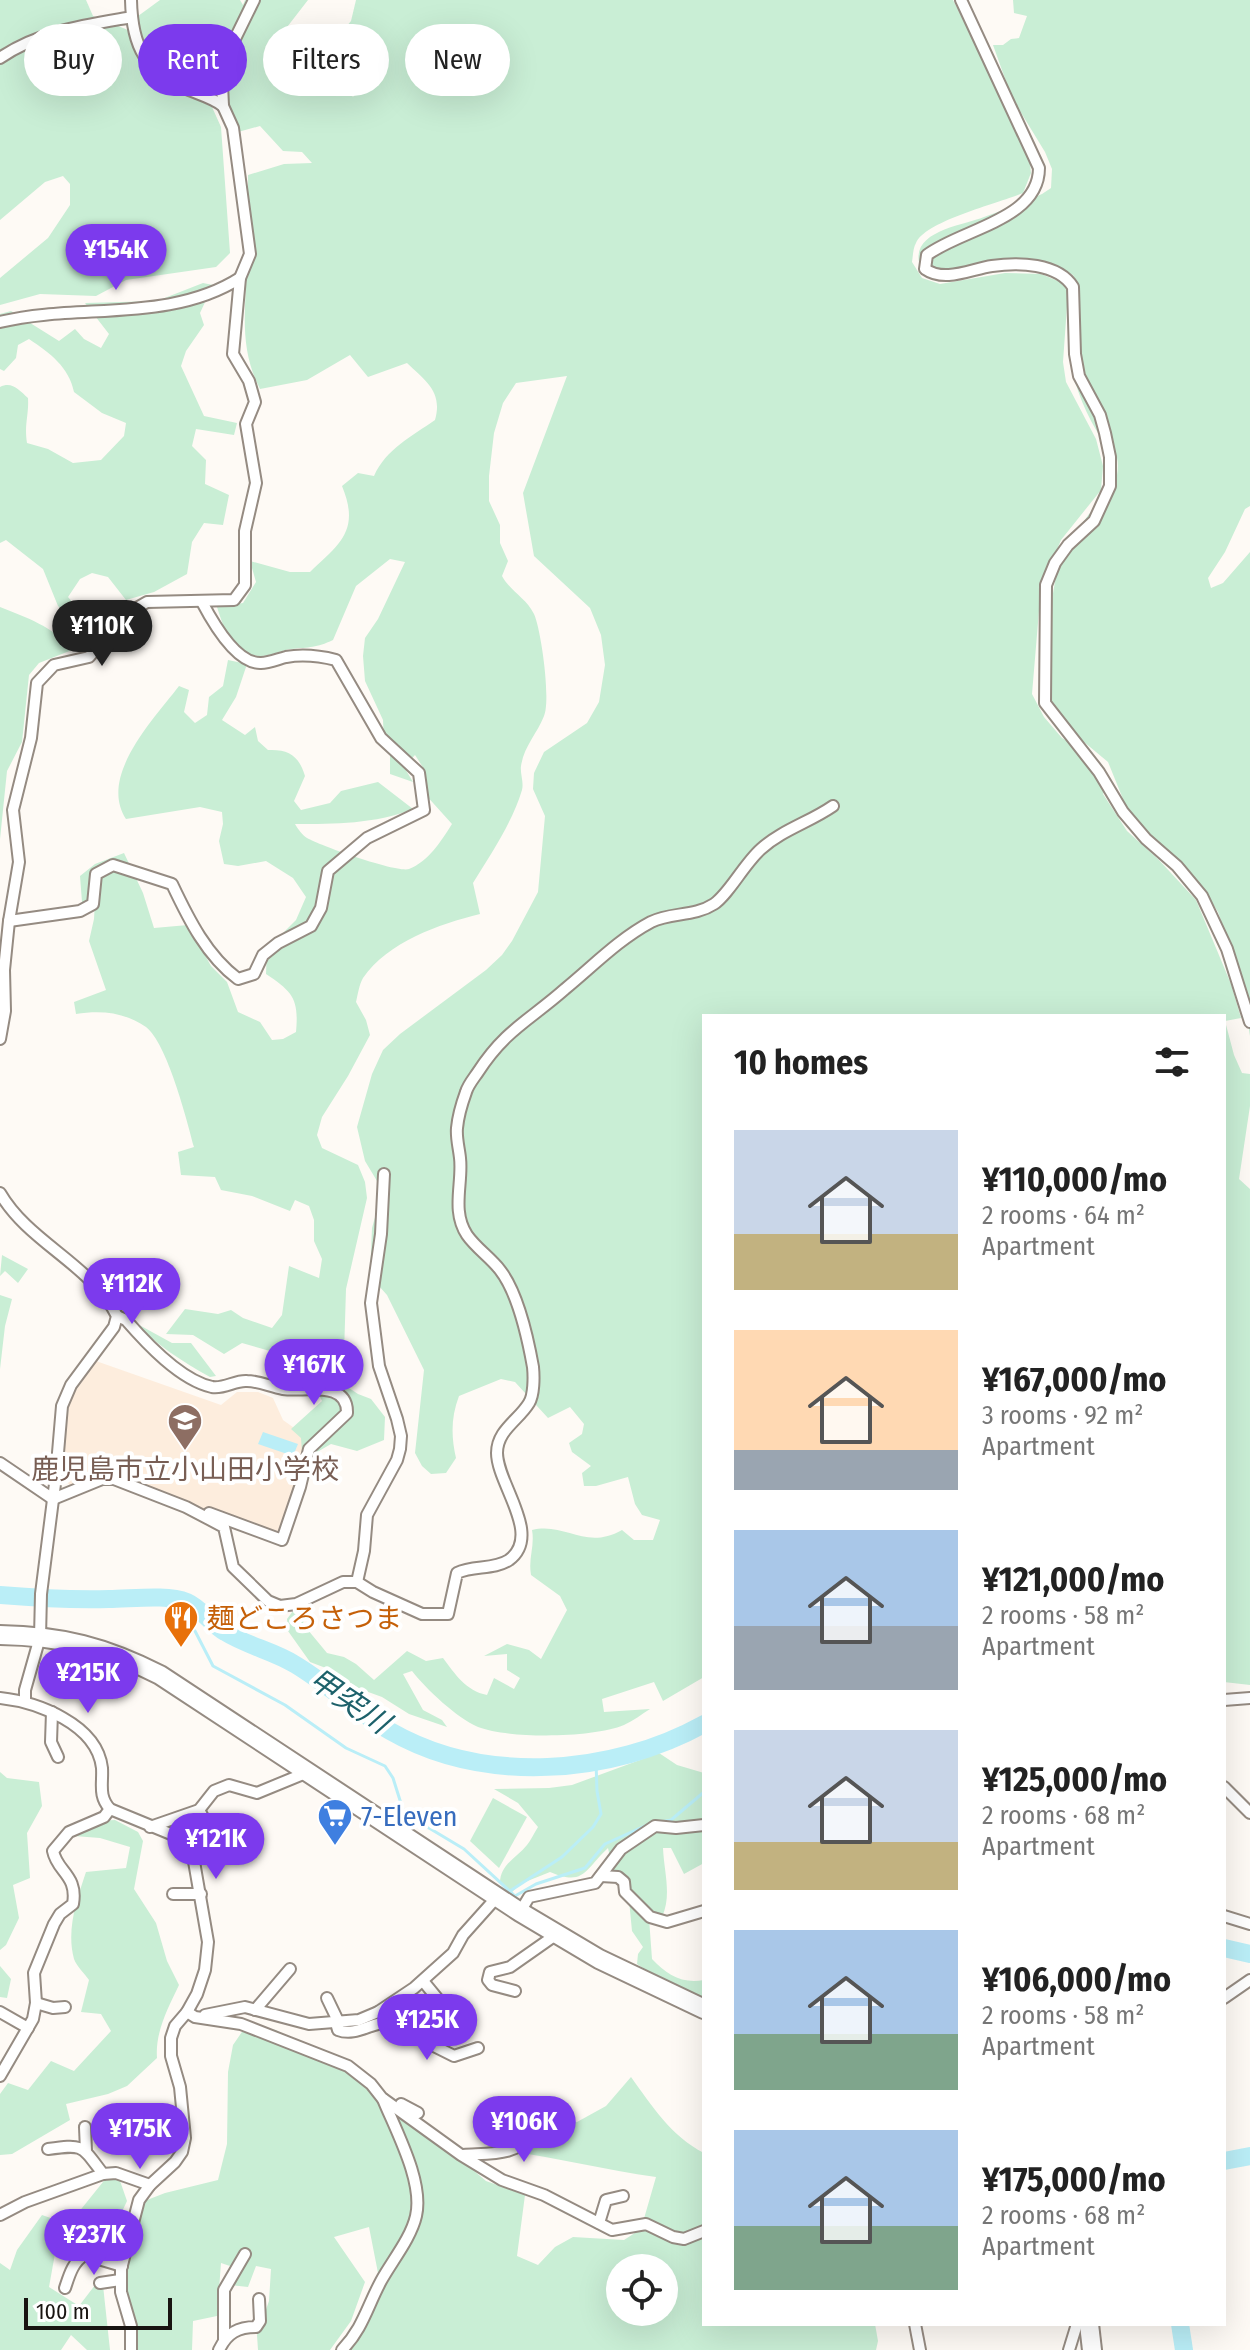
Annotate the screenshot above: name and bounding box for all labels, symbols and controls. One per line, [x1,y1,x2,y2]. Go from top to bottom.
chip: Buy [24,24,122,96]
chip: Rent [138,24,247,96]
chip: Filters [263,24,389,96]
chip: New [405,24,510,96]
pin: ¥154K [60,224,172,292]
text: ¥154K [84,234,148,265]
pin: ¥110K [46,600,158,668]
text: ¥110K [70,610,134,641]
icon: filters [1150,1040,1194,1084]
text: 10 homes [734,1042,868,1083]
text: ¥110,000/mo [982,1159,1167,1200]
icon: home [798,1162,894,1258]
text: 2 rooms · 64 m² [982,1200,1145,1231]
text: Apartment [982,1231,1095,1262]
pin: ¥112K [76,1258,188,1326]
text: ¥112K [101,1268,163,1299]
pin: ¥167K [258,1339,370,1407]
text: ¥167K [283,1349,345,1380]
text: ¥167,000/mo [982,1359,1166,1400]
icon: home [798,1362,894,1458]
text: 3 rooms · 92 m² [982,1400,1143,1431]
school or university icon: 鹿児島市立小山田小学校 [166,1402,204,1452]
text: Apartment [982,1431,1095,1462]
place label: 鹿児島市立小山田小学校 [31,1453,339,1486]
text: ¥121,000/mo [982,1559,1164,1600]
icon: home [798,1562,894,1658]
restaurant icon: 麺どころさつま [162,1599,200,1649]
text: 2 rooms · 58 m² [982,1600,1144,1631]
place label: 麺どころさつま [207,1602,402,1635]
text: Apartment [982,1631,1095,1662]
pin: ¥215K [32,1647,144,1715]
text: ¥215K [56,1657,120,1688]
water label: 甲突川 [302,1661,399,1743]
text: ¥125,000/mo [982,1759,1167,1800]
icon: home [798,1762,894,1858]
supermarket icon: 7-Eleven [316,1797,354,1847]
place label: 7-Eleven [361,1800,458,1833]
text: 2 rooms · 68 m² [982,1800,1145,1831]
pin: ¥121K [160,1813,272,1881]
text: ¥121K [185,1823,247,1854]
text: Apartment [982,1831,1095,1862]
text: ¥106,000/mo [982,1959,1171,2000]
icon: home [798,1962,894,2058]
pin: ¥125K [371,1994,483,2062]
text: 2 rooms · 58 m² [982,2000,1144,2031]
text: ¥125K [395,2004,459,2035]
text: Apartment [982,2031,1095,2062]
pin: ¥106K [468,2096,580,2164]
pin: ¥175K [84,2103,196,2171]
text: ¥106K [491,2106,557,2137]
text: ¥175K [109,2113,171,2144]
text: ¥175,000/mo [982,2159,1166,2200]
icon: home [798,2162,894,2258]
text: 2 rooms · 68 m² [982,2200,1145,2231]
pin: ¥237K [38,2209,150,2277]
text: ¥237K [62,2219,126,2250]
text: Apartment [982,2231,1095,2262]
map controls [606,2254,678,2326]
button: locate [606,2254,678,2326]
scale bar [24,2294,172,2330]
text: 100 m [36,2298,90,2325]

